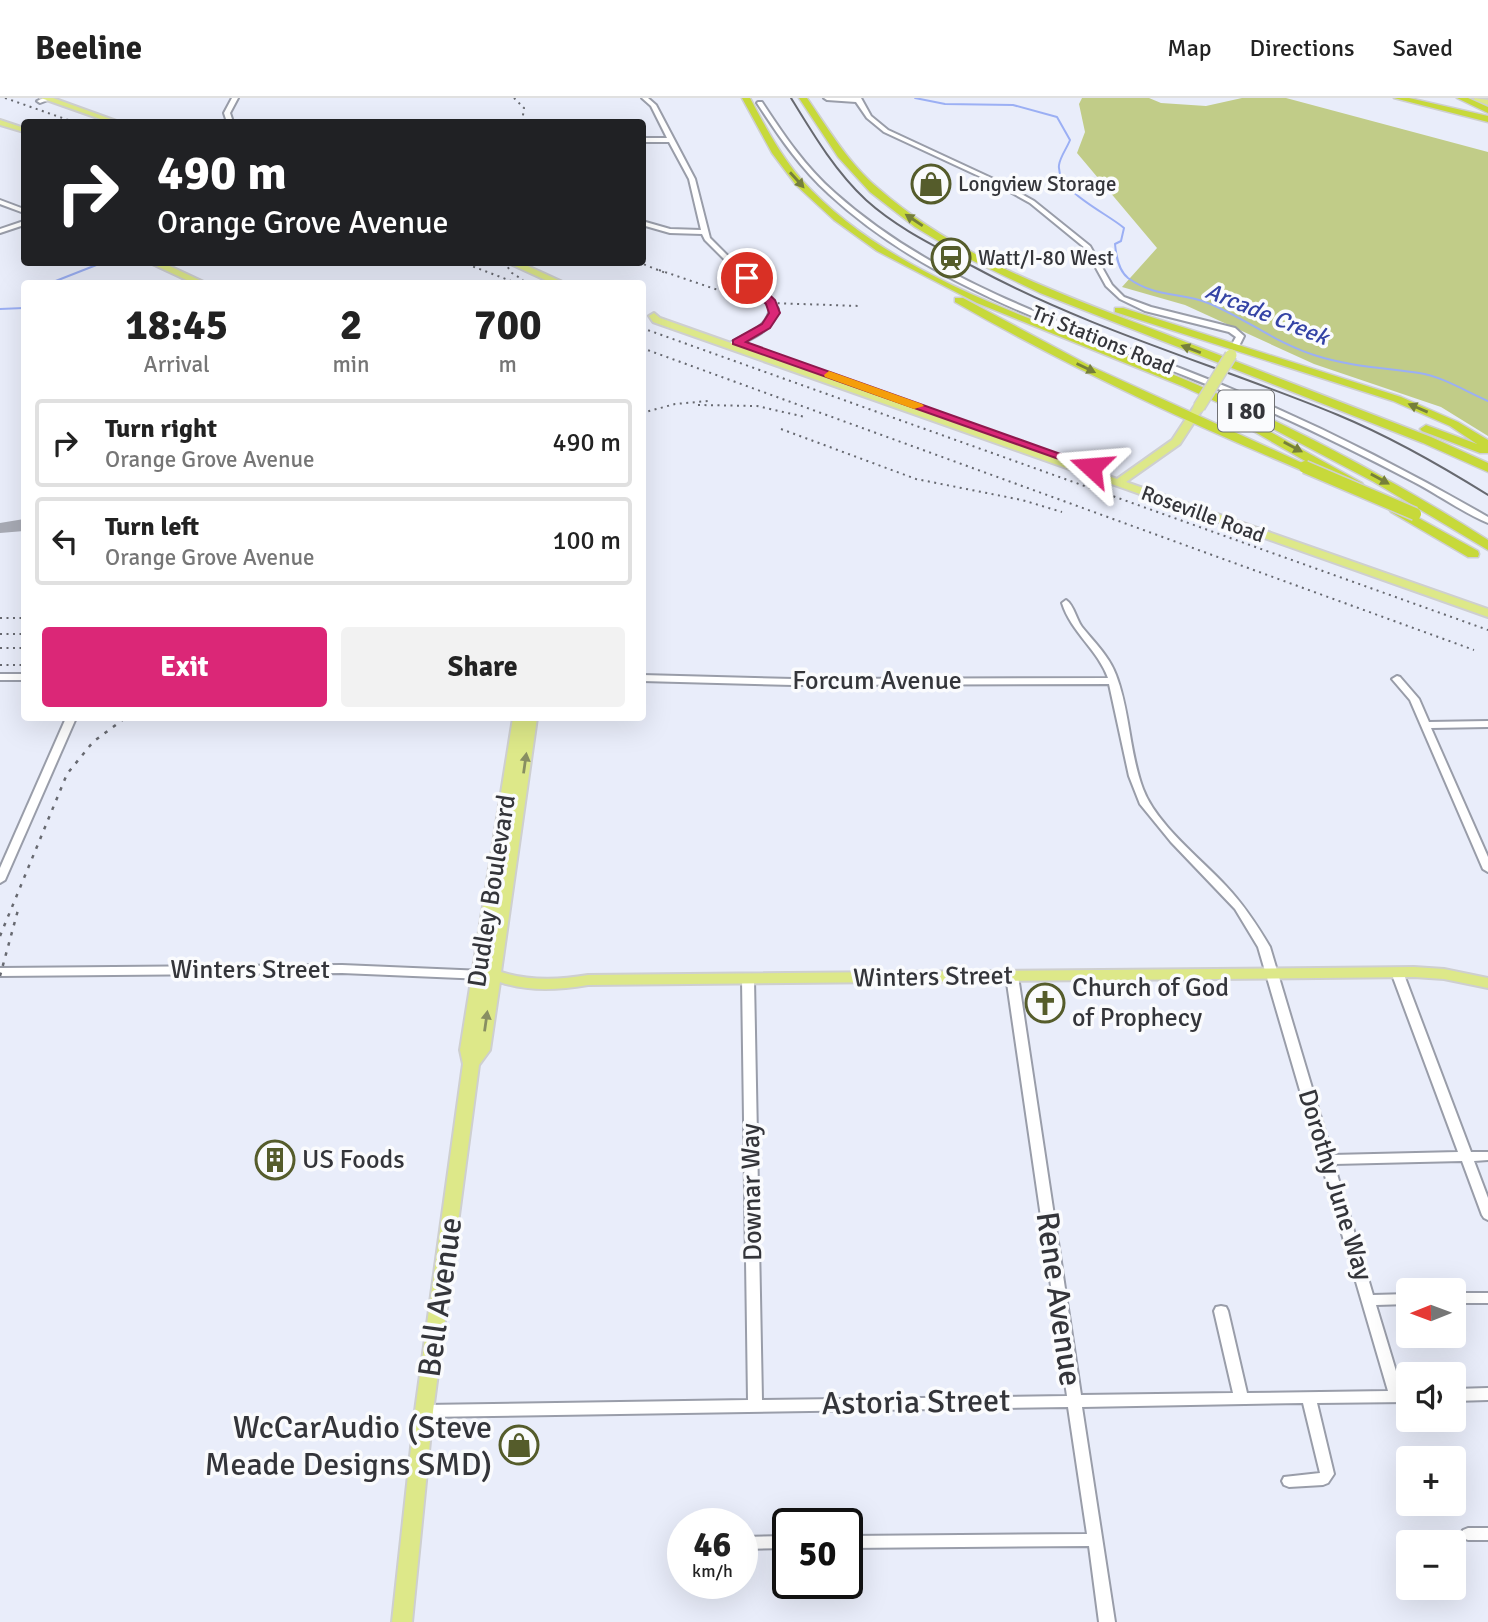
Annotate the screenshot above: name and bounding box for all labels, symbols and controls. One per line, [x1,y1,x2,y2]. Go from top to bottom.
text: Beeline [35,28,142,69]
text: Map [1167,33,1212,63]
text: Directions [1250,33,1355,63]
text: Saved [1393,33,1453,63]
text: 490 m [157,143,287,203]
icon: right [42,147,133,238]
shop icon: Longview Storage [910,163,952,205]
one-way arrow [789,171,805,189]
place label: Longview Storage [958,171,1116,197]
text: Orange Grove Avenue [157,203,449,242]
one-way arrow [905,213,923,227]
station icon: Watt/I-80 West [930,237,972,279]
place label: Watt/I-80 West [978,245,1114,271]
pin [717,248,777,308]
icon: arrive [728,259,766,297]
water label: Arcade Creek [1201,276,1335,353]
text: 18:45 [125,300,228,351]
text: 2 [340,300,362,351]
text: 700 [474,300,542,351]
street label: Tri Stations Road [1028,300,1178,380]
one-way arrow [1180,343,1201,354]
text: Arrival [144,350,210,379]
text: min [332,350,370,379]
text: m [499,350,517,379]
one-way arrow [1076,363,1096,374]
road number: I 80 [1218,390,1274,432]
one-way arrow [1407,402,1428,413]
text: Turn right [105,413,217,445]
icon: right [46,424,84,462]
text: 490 m [552,427,621,459]
position arrow [1054,430,1128,504]
one-way arrow [1283,441,1302,453]
text: Orange Grove Avenue [105,445,315,474]
one-way arrow [1370,473,1389,485]
street label: Roseville Road [1138,480,1268,548]
text: Turn left [105,511,199,543]
icon: left [46,522,84,560]
text: 100 m [552,525,621,557]
text: Orange Grove Avenue [105,543,315,572]
button: Exit [42,627,327,707]
button: Share [341,627,625,707]
street label: Forcum Avenue [792,665,962,697]
one-way arrow [520,751,531,773]
street label: Dudley Boulevard [461,792,523,990]
street label: Winters Street [170,954,330,986]
street label: Winters Street [853,960,1013,994]
place label: Church of God of Prophecy [1072,972,1229,1034]
church icon: Church of God of Prophecy [1024,982,1066,1024]
one-way arrow [481,1010,492,1032]
street label: Dorothy June Way [1291,1085,1379,1285]
street label: Downar Way [735,1123,769,1261]
building icon: US Foods [254,1139,296,1181]
place label: US Foods [302,1144,405,1176]
street label: Rene Avenue [1027,1209,1091,1389]
street label: Bell Avenue [409,1215,471,1379]
north arrow [1396,1278,1466,1348]
map controls [1396,1278,1466,1600]
button: sound [1396,1362,1466,1432]
street label: Astoria Street [821,1381,1011,1423]
place label: WcCarAudio (Steve Meade Designs SMD) [205,1408,492,1484]
shop icon: WcCarAudio (Steve Meade Designs SMD) [498,1424,540,1466]
button: + [1396,1446,1466,1516]
speed limit sign: 50 [772,1508,863,1599]
text: 46 [694,1523,731,1566]
button: − [1396,1530,1466,1600]
text: km/h [692,1560,733,1582]

